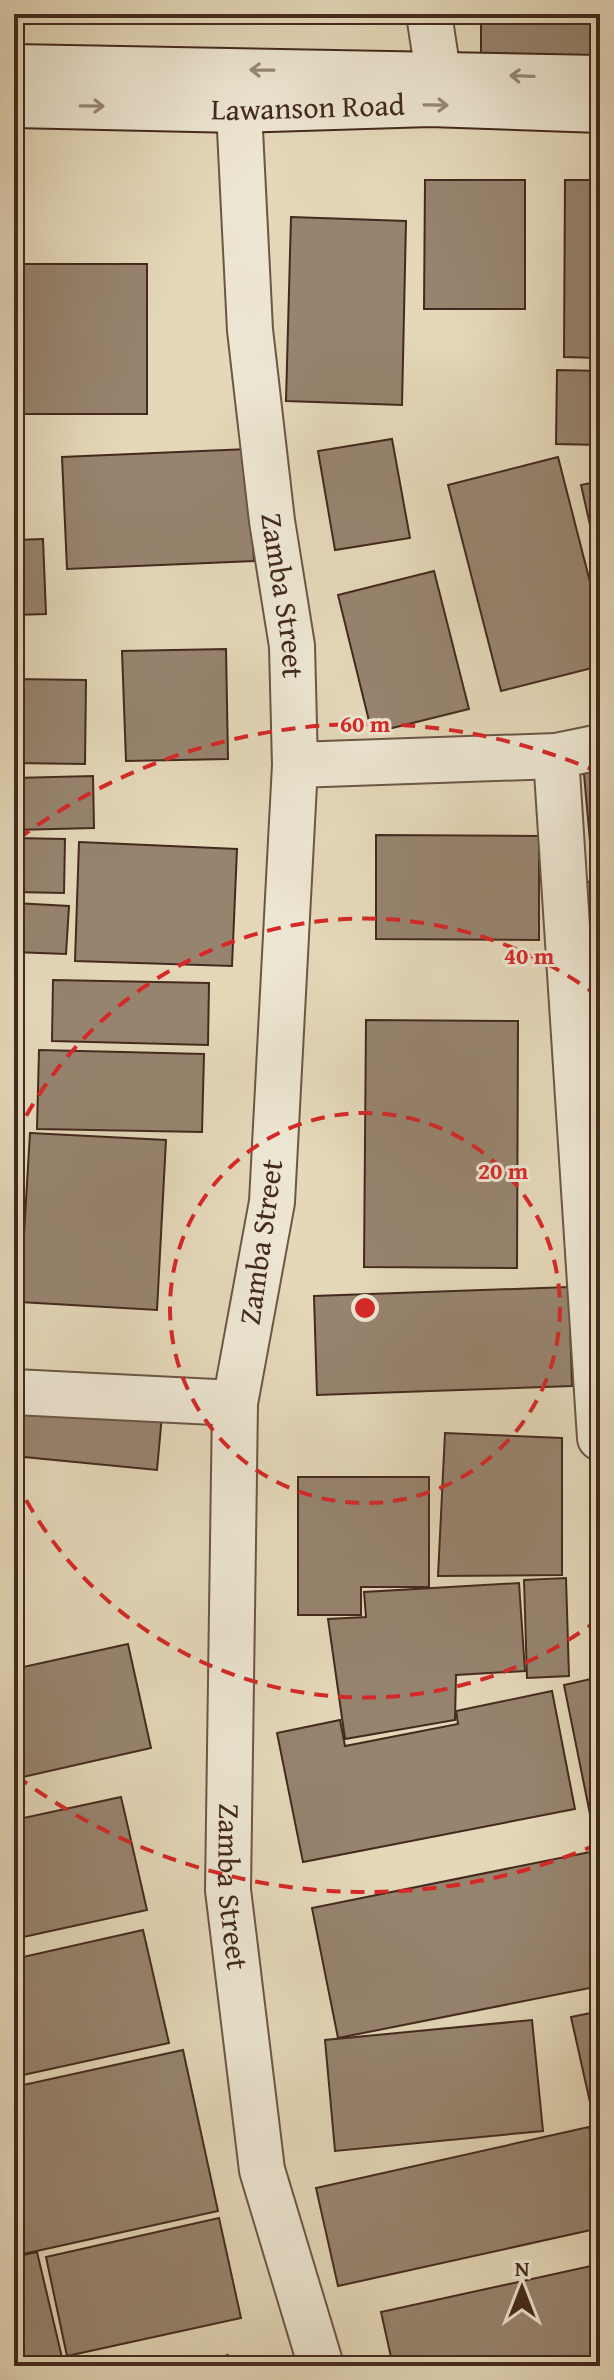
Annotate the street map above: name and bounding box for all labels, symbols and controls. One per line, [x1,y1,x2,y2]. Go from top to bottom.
one-way arrow [249,63,276,78]
one-way arrow [509,68,536,83]
street label: Lawanson Road [211,82,405,131]
one-way arrow [422,97,449,113]
one-way arrow [78,99,105,114]
street label: Zamba Street [250,510,316,679]
text: 60 m [340,706,391,741]
text: 40 m [504,938,555,973]
text: 20 m [478,1153,529,1188]
street label: Zamba Street [227,1156,293,1328]
centre of rings [351,1294,379,1322]
street label: Zamba Street [207,1803,261,1973]
north arrow [482,2248,562,2328]
text: N [515,2252,530,2284]

